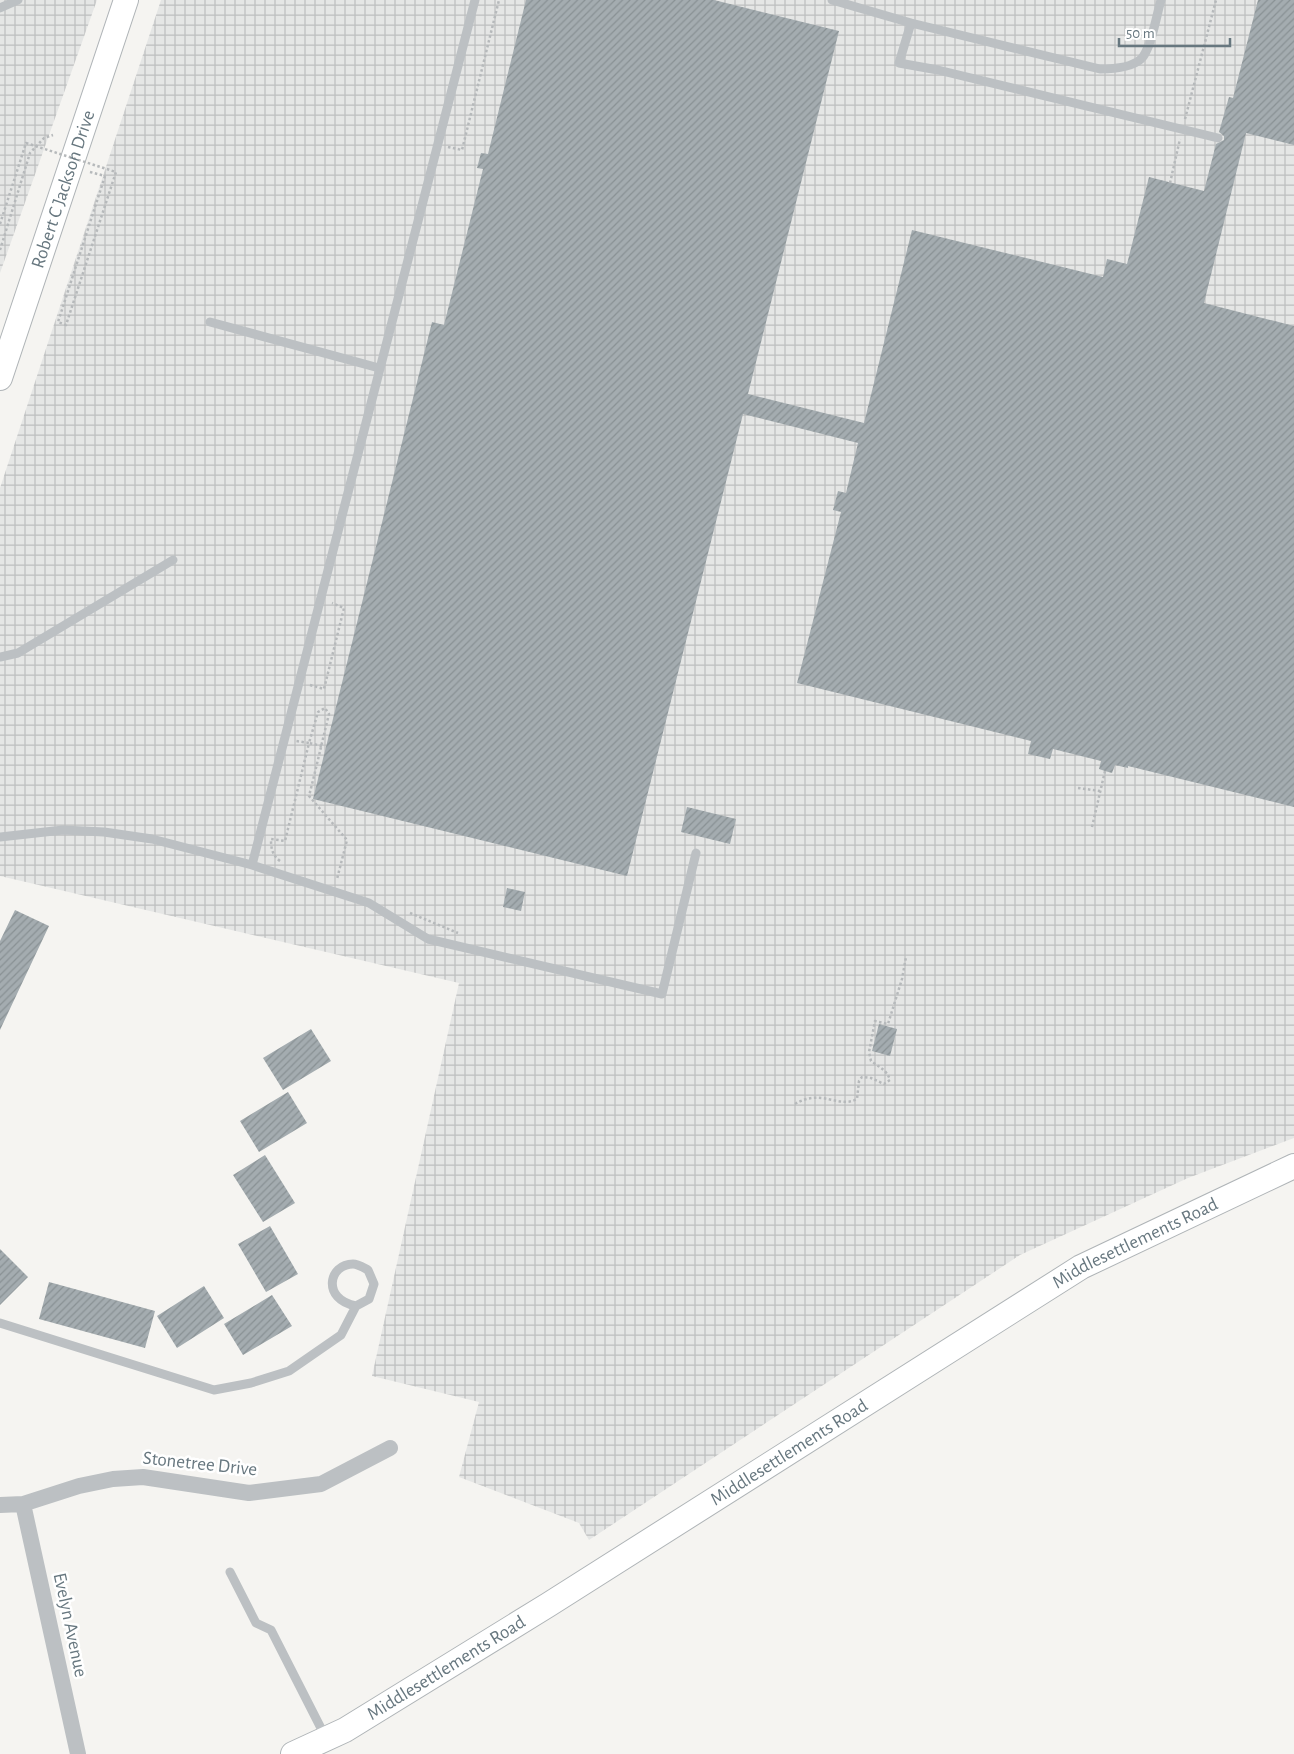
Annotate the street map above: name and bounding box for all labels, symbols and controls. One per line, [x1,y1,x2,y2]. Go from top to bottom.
scale bar [1119,15,1230,47]
text: 50 m [1126,26,1155,41]
street label: Robert C Jackson Drive [28,108,98,271]
street label: Middlesettlements Road [1049,1194,1221,1292]
street label: Middlesettlements Road [707,1395,871,1509]
street label: Stonetree Drive [142,1449,258,1479]
street label: Evelyn Avenue [50,1571,90,1679]
street label: Middlesettlements Road [364,1612,529,1724]

